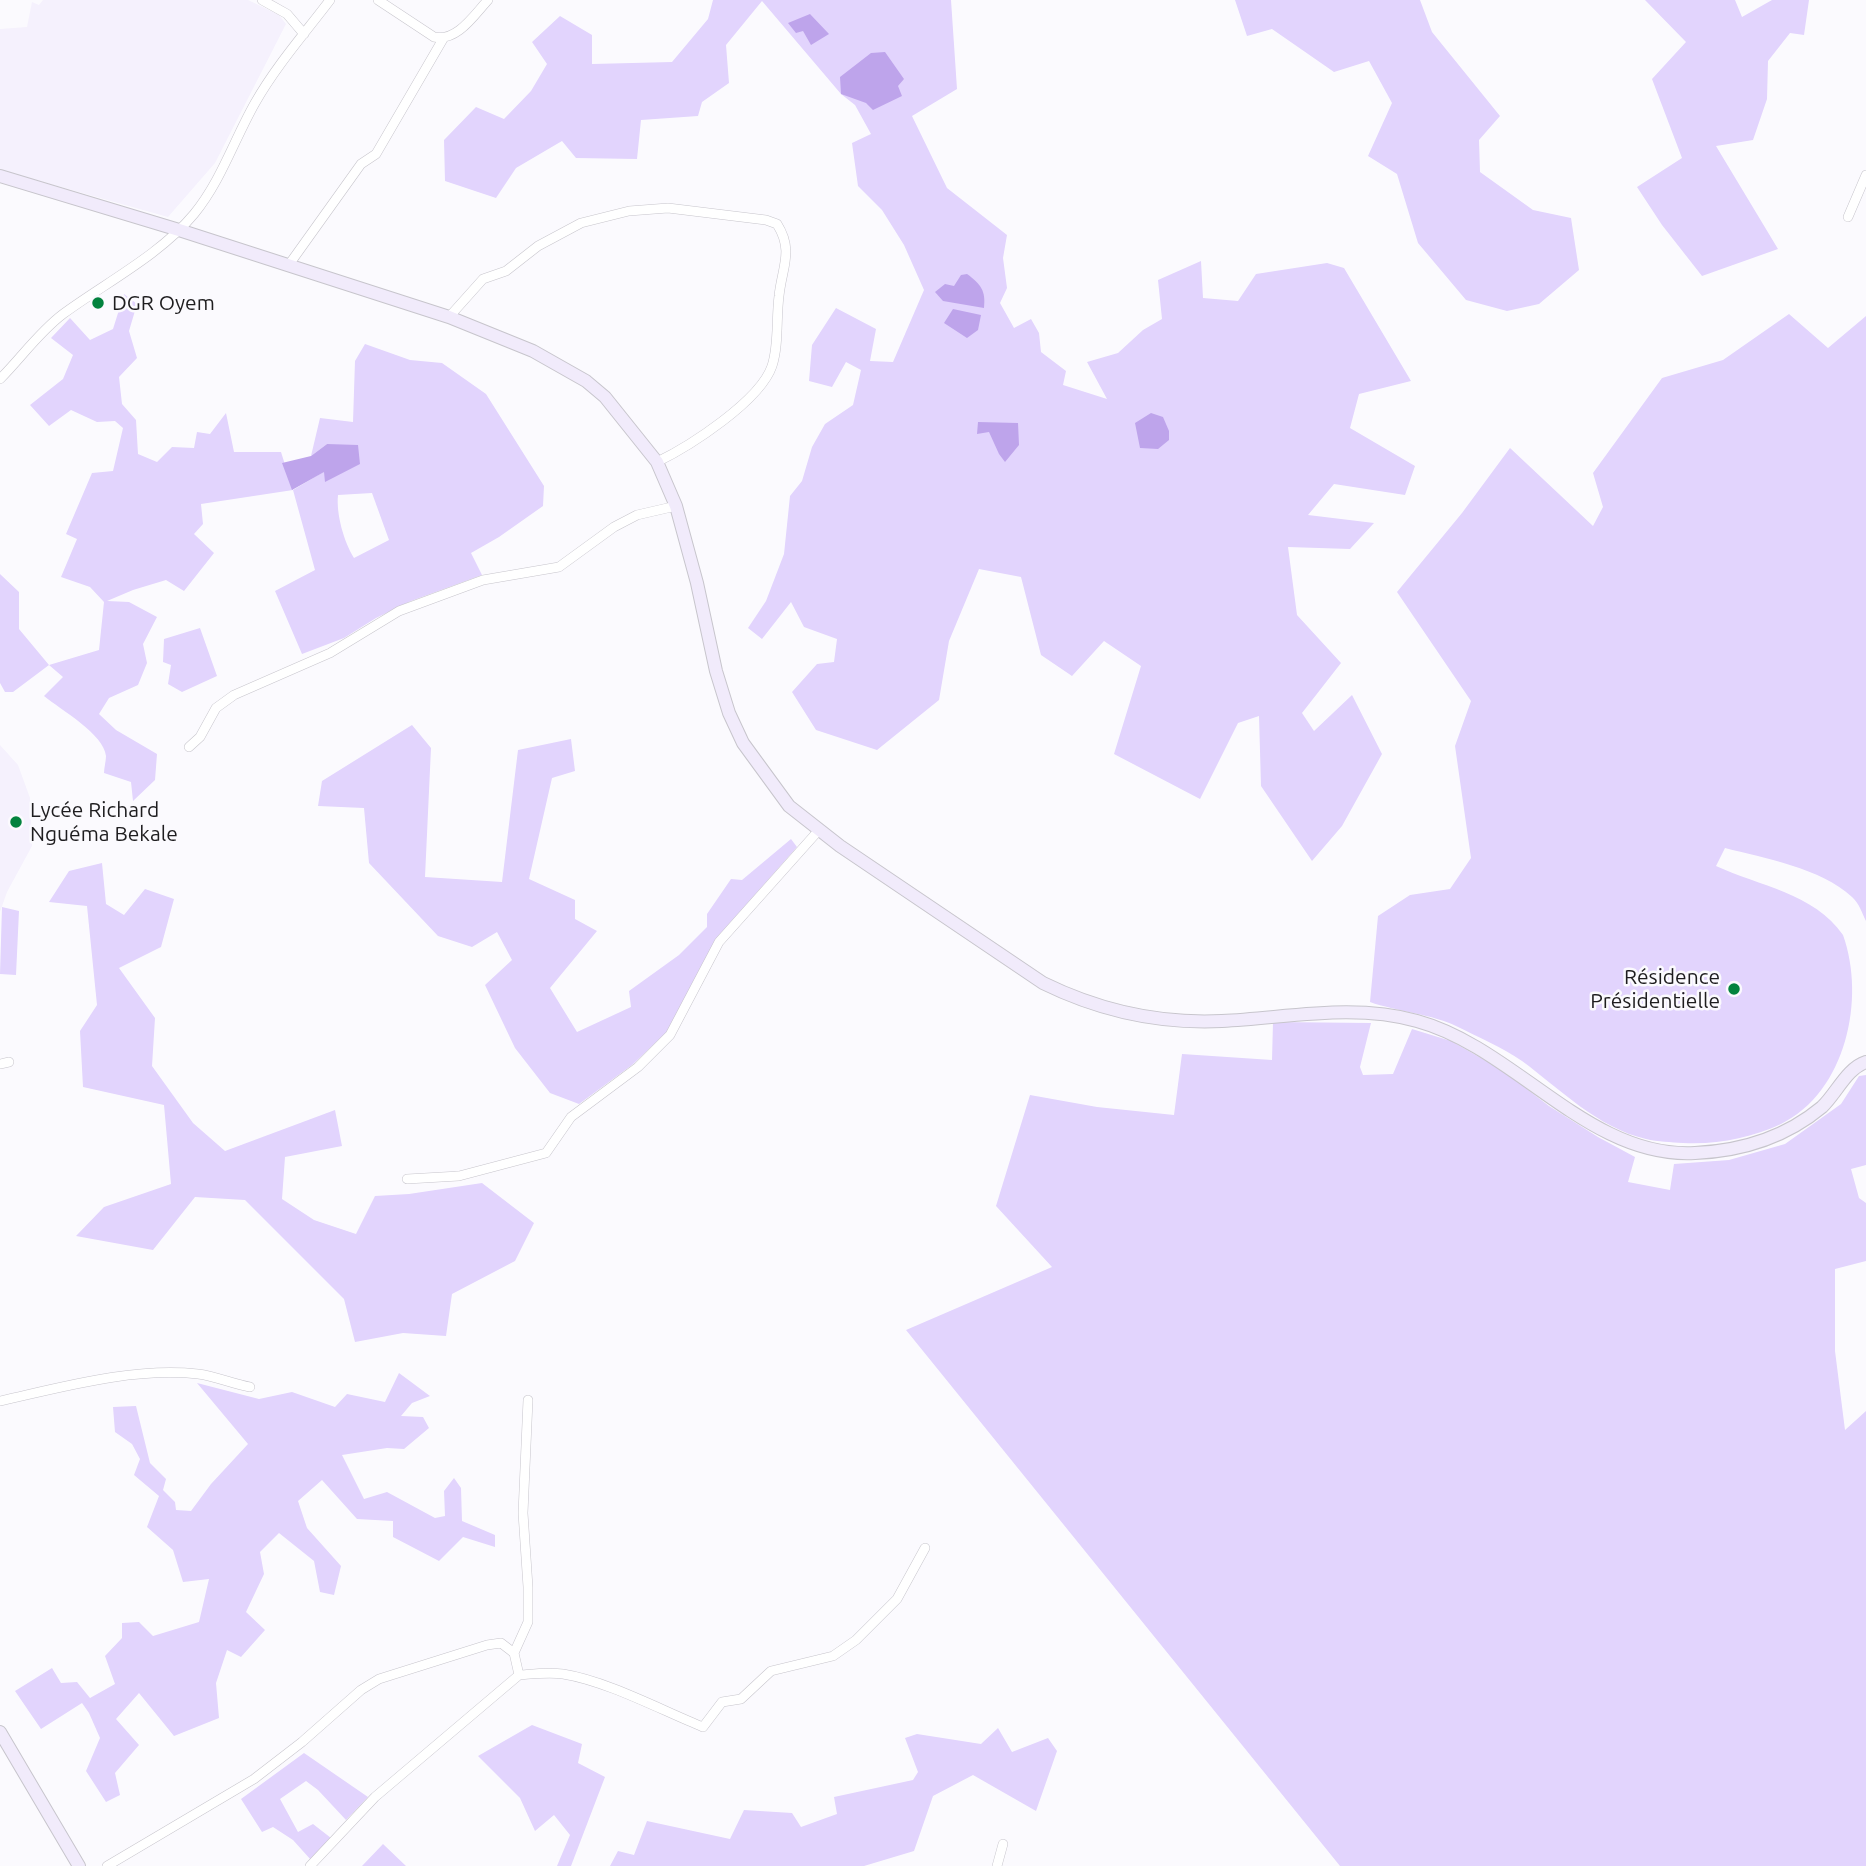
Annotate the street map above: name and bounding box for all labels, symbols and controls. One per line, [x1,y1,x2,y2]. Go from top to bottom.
place label: DGR Oyem [112,290,215,316]
marker: DGR Oyem [90,295,106,311]
place label: Lycée Richard Nguéma Bekale [30,797,178,847]
marker: Lycée Richard Nguéma Bekale [8,814,24,830]
place label: Résidence Présidentielle [1590,964,1720,1014]
marker: Résidence Présidentielle [1726,981,1742,997]

